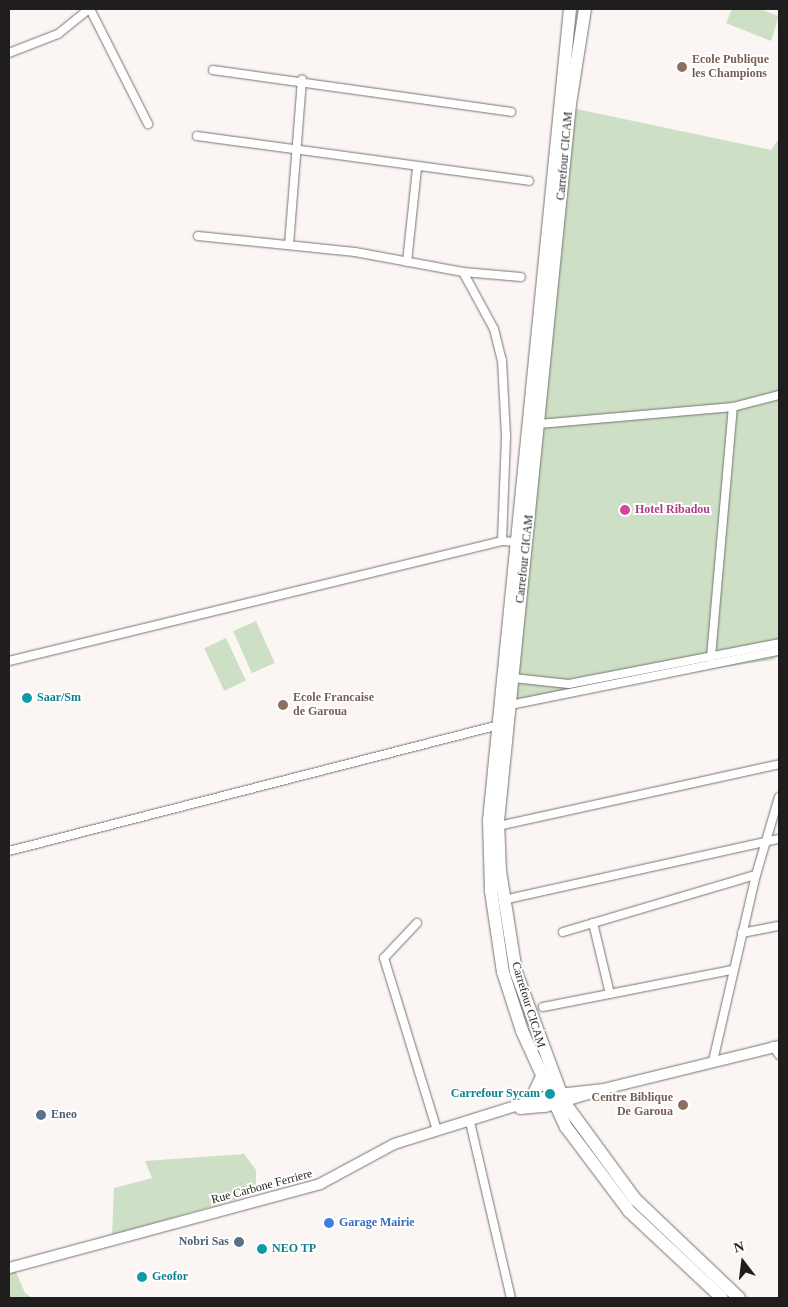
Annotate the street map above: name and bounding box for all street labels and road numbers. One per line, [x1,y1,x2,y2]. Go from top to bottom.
street label: Carrefour CICAM [554,111,576,201]
street label: Carrefour CICAM [513,514,537,604]
street label: Carrefour CICAM [508,960,548,1050]
street label: Rue Carbone Ferriere [210,1167,314,1207]

